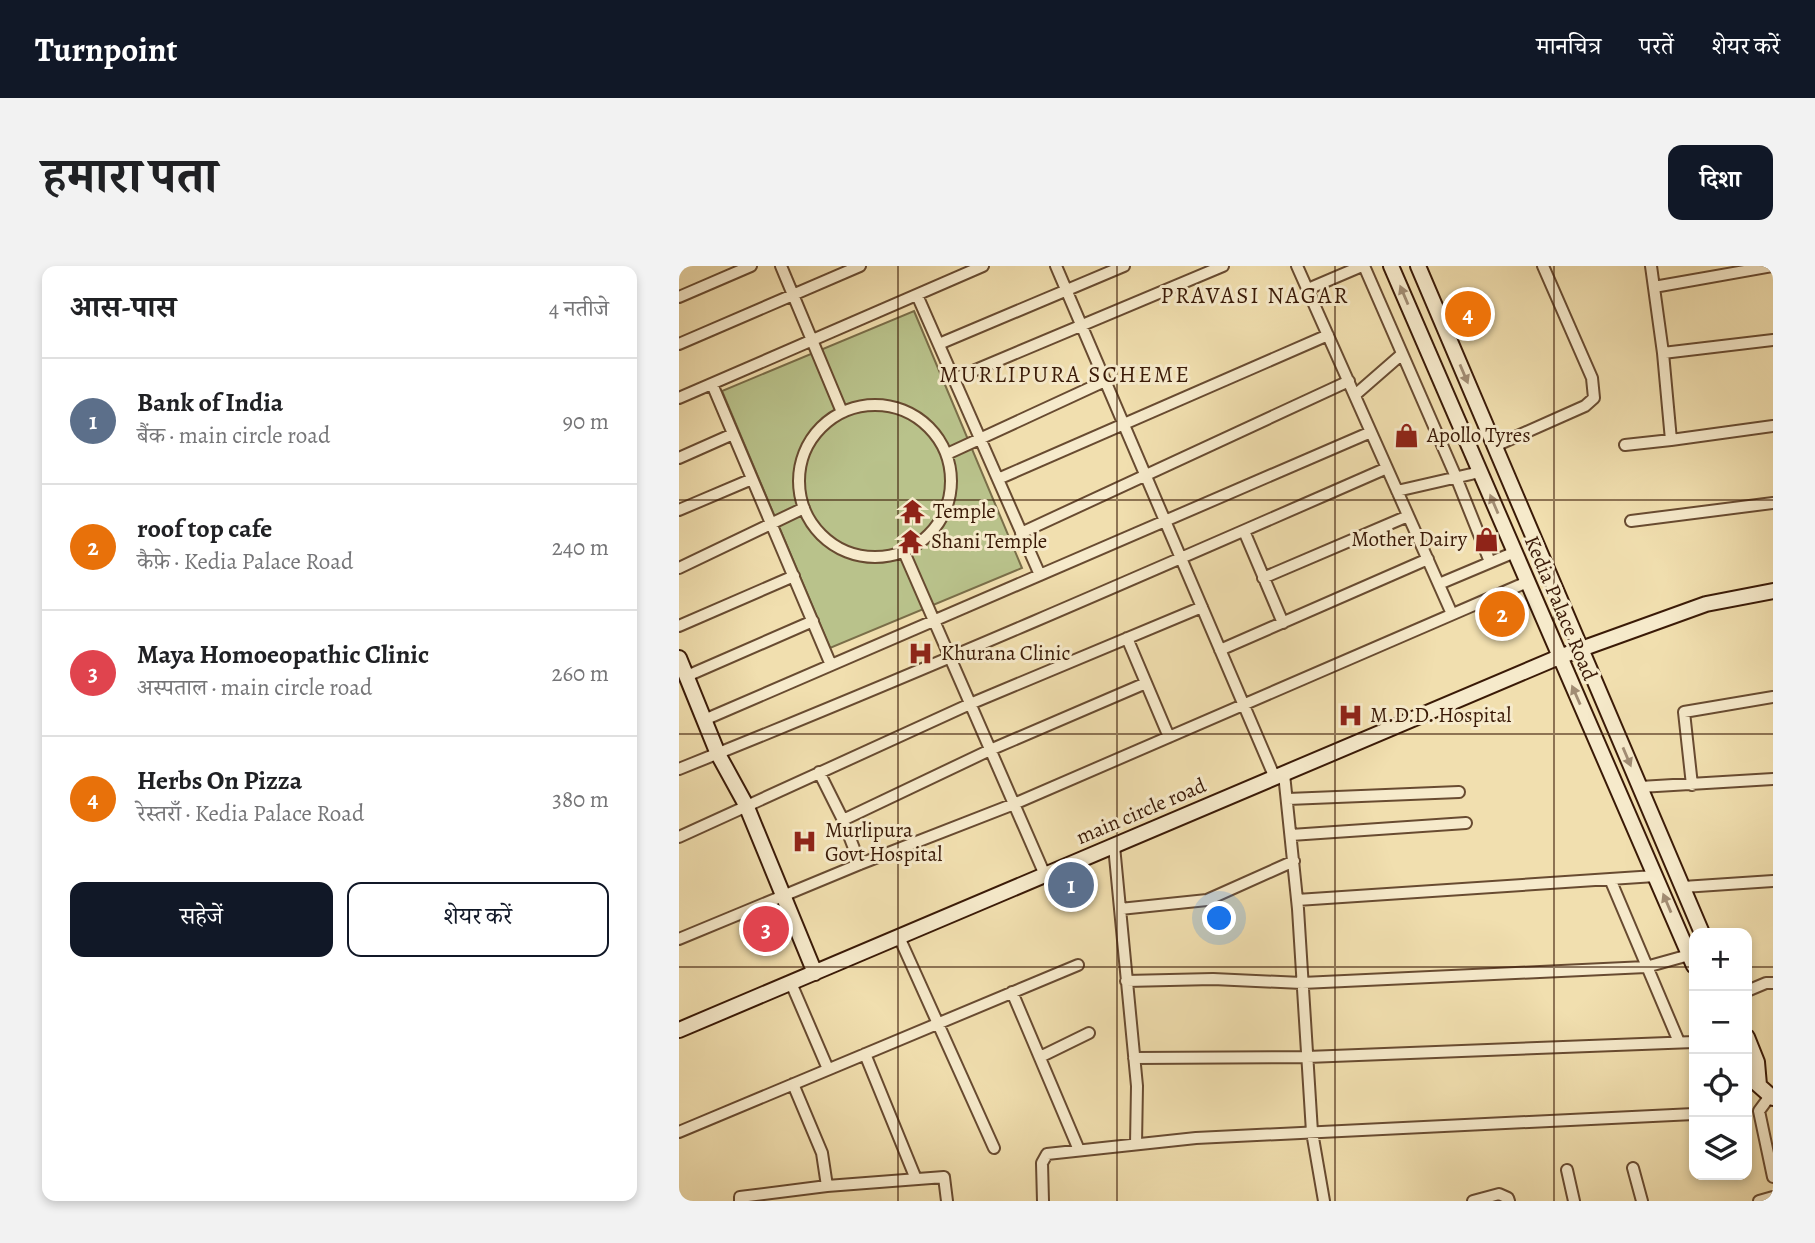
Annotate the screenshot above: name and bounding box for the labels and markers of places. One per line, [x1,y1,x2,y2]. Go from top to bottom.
pin: 4 [1445,288,1491,340]
shop icon: Apollo Tyres [1393,421,1421,449]
place label: Apollo Tyres [1426,421,1531,449]
temple icon: Temple [899,497,927,525]
place label: Temple [933,497,996,525]
place label: Mother Dairy [1351,525,1468,553]
shop icon: Mother Dairy [1473,525,1501,553]
temple icon: Shani Temple [897,527,925,555]
place label: Shani Temple [931,527,1047,555]
pin: 2 [1479,588,1525,640]
hospital icon: Khurana Clinic [907,639,935,667]
place label: Khurana Clinic [941,639,1070,667]
hospital icon: M.D.D. Hospital [1336,701,1364,729]
place label: M.D.D. Hospital [1370,701,1511,729]
place label: Murlipura Govt Hospital [825,816,942,868]
hospital icon: Murlipura Govt Hospital [791,828,819,856]
pin: 1 [1048,859,1094,911]
pin: 3 [743,903,789,955]

